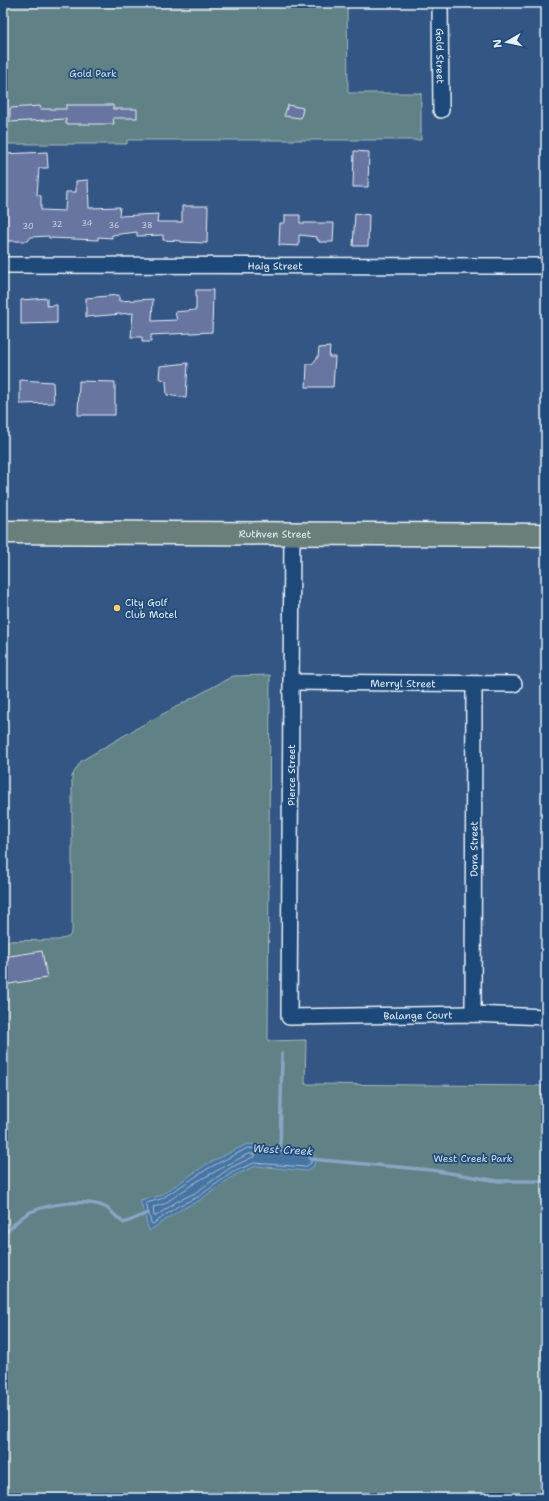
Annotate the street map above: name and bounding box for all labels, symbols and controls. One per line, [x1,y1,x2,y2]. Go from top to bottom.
north arrow [487,22,527,62]
street label: Gold Street [434,28,447,84]
text: N [489,38,506,49]
park label: Gold Park [69,67,117,80]
house number: 34 [82,218,93,229]
house number: 32 [52,219,63,230]
house number: 36 [109,220,120,231]
house number: 38 [142,220,152,231]
house number: 30 [22,221,34,232]
street label: Haig Street [247,259,303,272]
street label: Ruthven Street [239,527,311,540]
place label: City Golf Club Motel [125,596,177,621]
marker: City Golf Club Motel [112,603,122,613]
street label: Merryl Street [370,676,436,690]
street label: Pierce Street [285,744,298,806]
street label: Dora Street [467,821,480,877]
street label: Balange Court [383,1008,453,1022]
water label: West Creek [253,1141,314,1159]
park label: West Creek Park [434,1152,513,1165]

